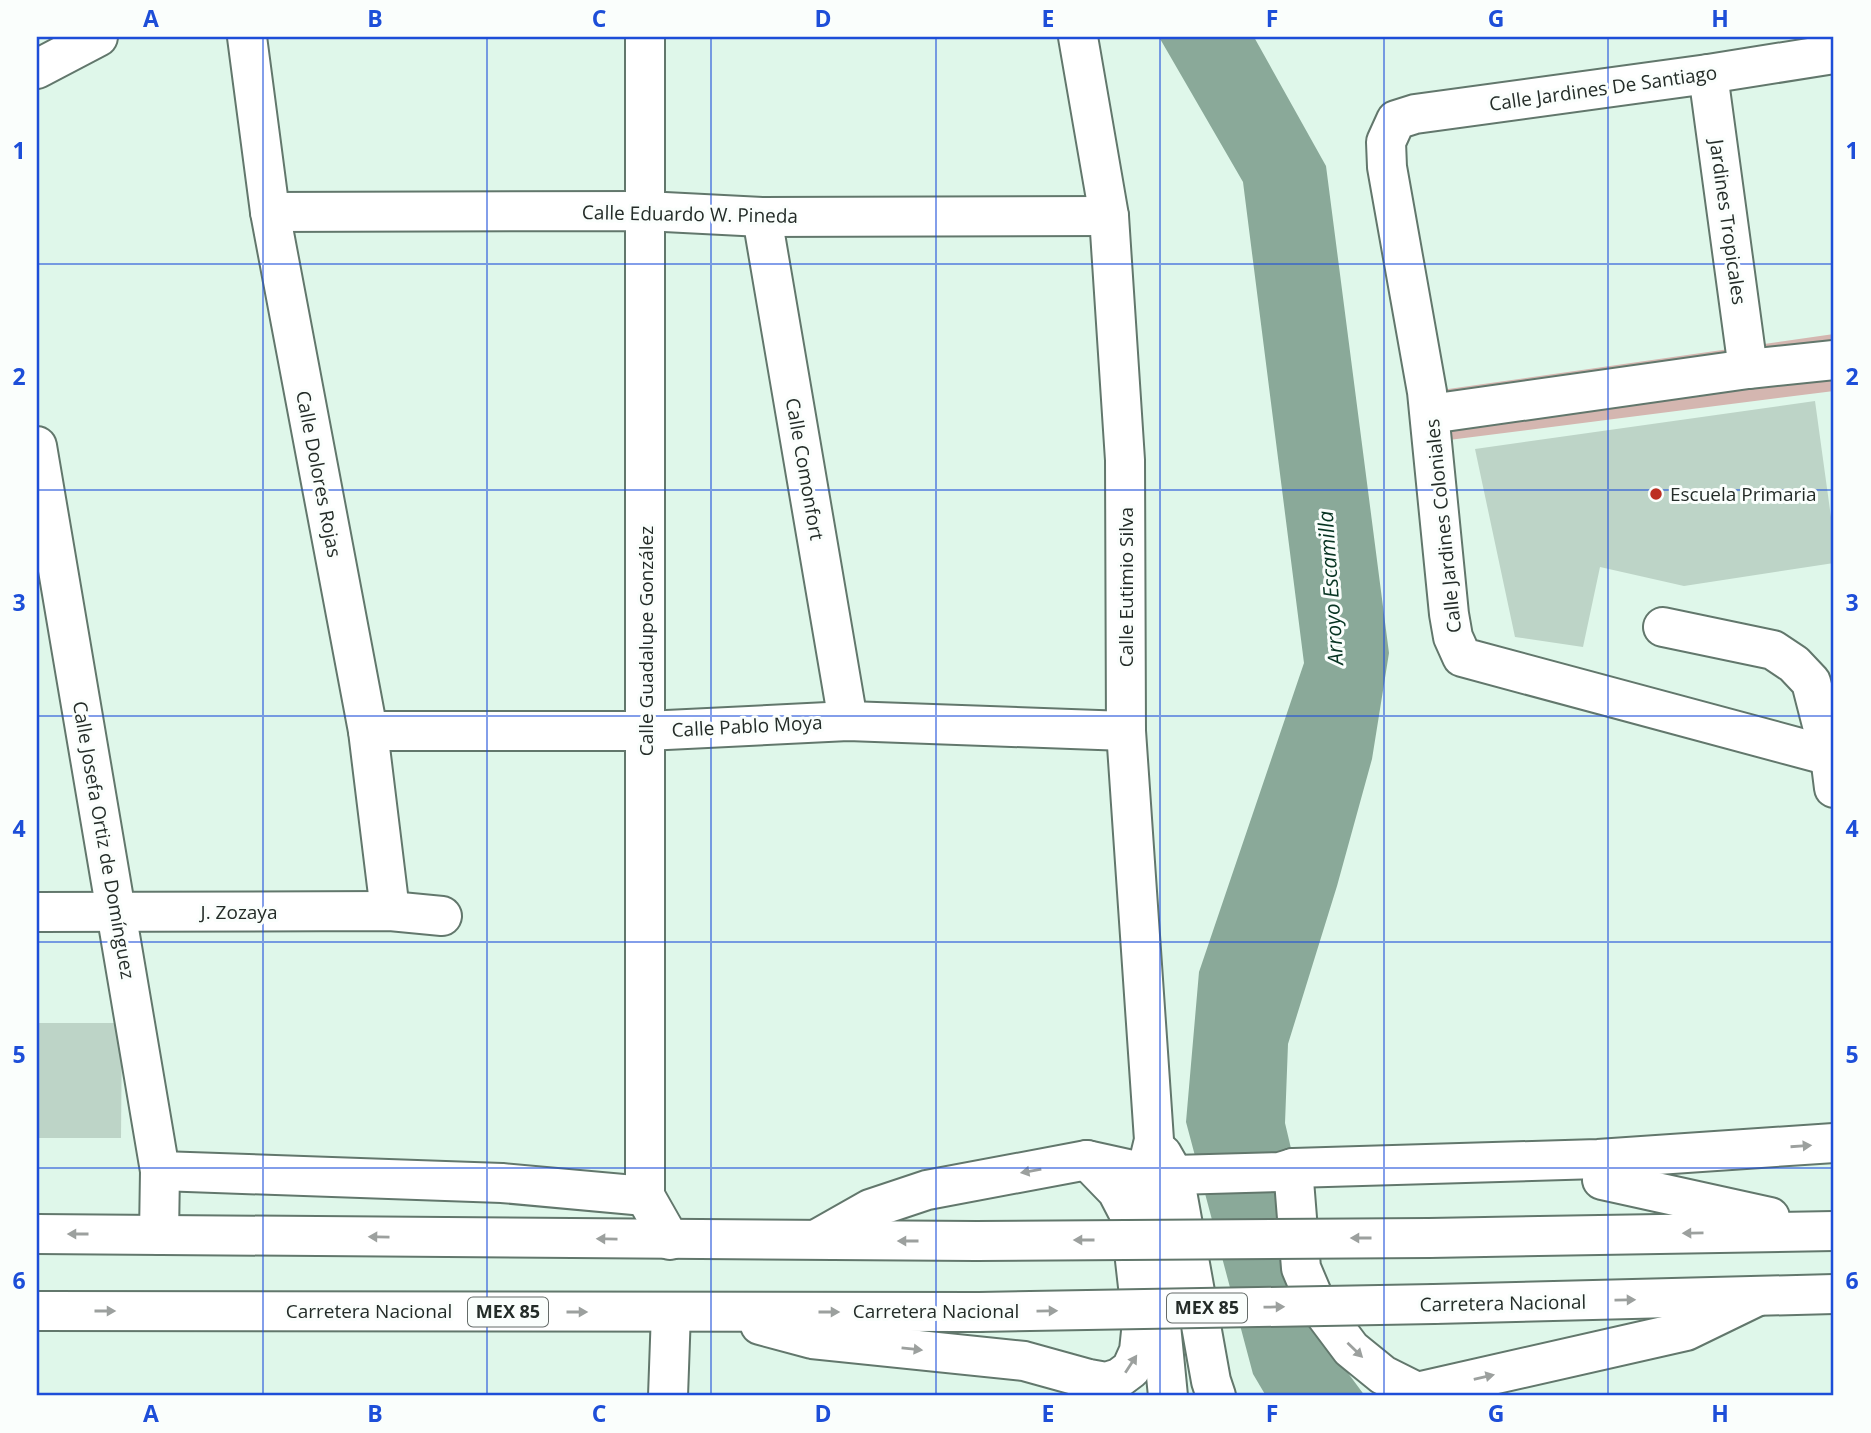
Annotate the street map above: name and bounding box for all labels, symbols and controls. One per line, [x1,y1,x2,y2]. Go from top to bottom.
text: A [143,2,159,34]
text: B [367,2,383,34]
text: C [592,2,606,34]
text: D [814,2,832,34]
text: E [1042,2,1054,34]
text: F [1266,2,1278,34]
text: G [1488,2,1504,34]
text: H [1711,2,1729,34]
street label: Calle Jardines De Santiago [1487,59,1719,117]
text: 1 [12,134,26,166]
text: 1 [1845,134,1859,166]
street label: Jardines Tropicales [1703,136,1752,306]
street label: Calle Eduardo W. Pineda [582,199,798,229]
text: 2 [12,360,26,392]
text: 2 [1845,360,1859,392]
street label: Calle Dolores Rojas [290,388,348,560]
street label: Calle Comonfort [780,396,830,542]
street label: Calle Jardines Coloniales [1419,418,1467,634]
place label: Escuela Primaria [1670,481,1817,507]
marker: Escuela Primaria [1648,486,1664,502]
street label: Calle Eutimio Silva [1113,507,1139,667]
water label: Arroyo Escamilla [1311,510,1349,668]
street label: Calle Guadalupe González [633,526,659,756]
text: 3 [12,586,26,618]
text: 3 [1845,586,1859,618]
street label: Calle Josefa Ortiz de Domínguez [67,699,141,981]
street label: Calle Pablo Moya [671,709,823,743]
text: 4 [12,812,26,844]
text: 4 [1845,812,1859,844]
street label: J. Zozaya [199,899,277,925]
text: 5 [12,1038,26,1070]
text: 5 [1845,1038,1859,1070]
one-way arrow [1790,1140,1812,1151]
one-way arrow [1020,1166,1042,1177]
one-way arrow [1681,1227,1703,1239]
one-way arrow [67,1228,89,1240]
one-way arrow [368,1231,390,1243]
one-way arrow [1350,1232,1372,1244]
one-way arrow [596,1233,618,1245]
one-way arrow [1073,1234,1095,1246]
one-way arrow [897,1235,919,1247]
text: 6 [12,1264,26,1296]
text: 6 [1845,1264,1859,1296]
street label: Carretera Nacional [1419,1289,1587,1317]
road number: MEX 85 [1167,1294,1247,1322]
one-way arrow [1614,1294,1636,1306]
road number: MEX 85 [468,1297,548,1326]
street label: Carretera Nacional [286,1298,452,1324]
street label: Carretera Nacional [853,1298,1019,1324]
one-way arrow [1264,1301,1286,1313]
one-way arrow [94,1305,116,1317]
one-way arrow [1036,1305,1058,1316]
one-way arrow [567,1306,589,1318]
one-way arrow [819,1306,841,1318]
one-way arrow [1346,1342,1363,1358]
one-way arrow [901,1344,923,1355]
one-way arrow [1125,1354,1138,1374]
one-way arrow [1473,1371,1495,1382]
text: A [143,1397,159,1429]
text: B [367,1397,383,1429]
text: C [592,1397,606,1429]
text: D [814,1397,832,1429]
text: E [1042,1397,1054,1429]
text: F [1266,1397,1278,1429]
text: G [1488,1397,1504,1429]
text: H [1711,1397,1729,1429]

